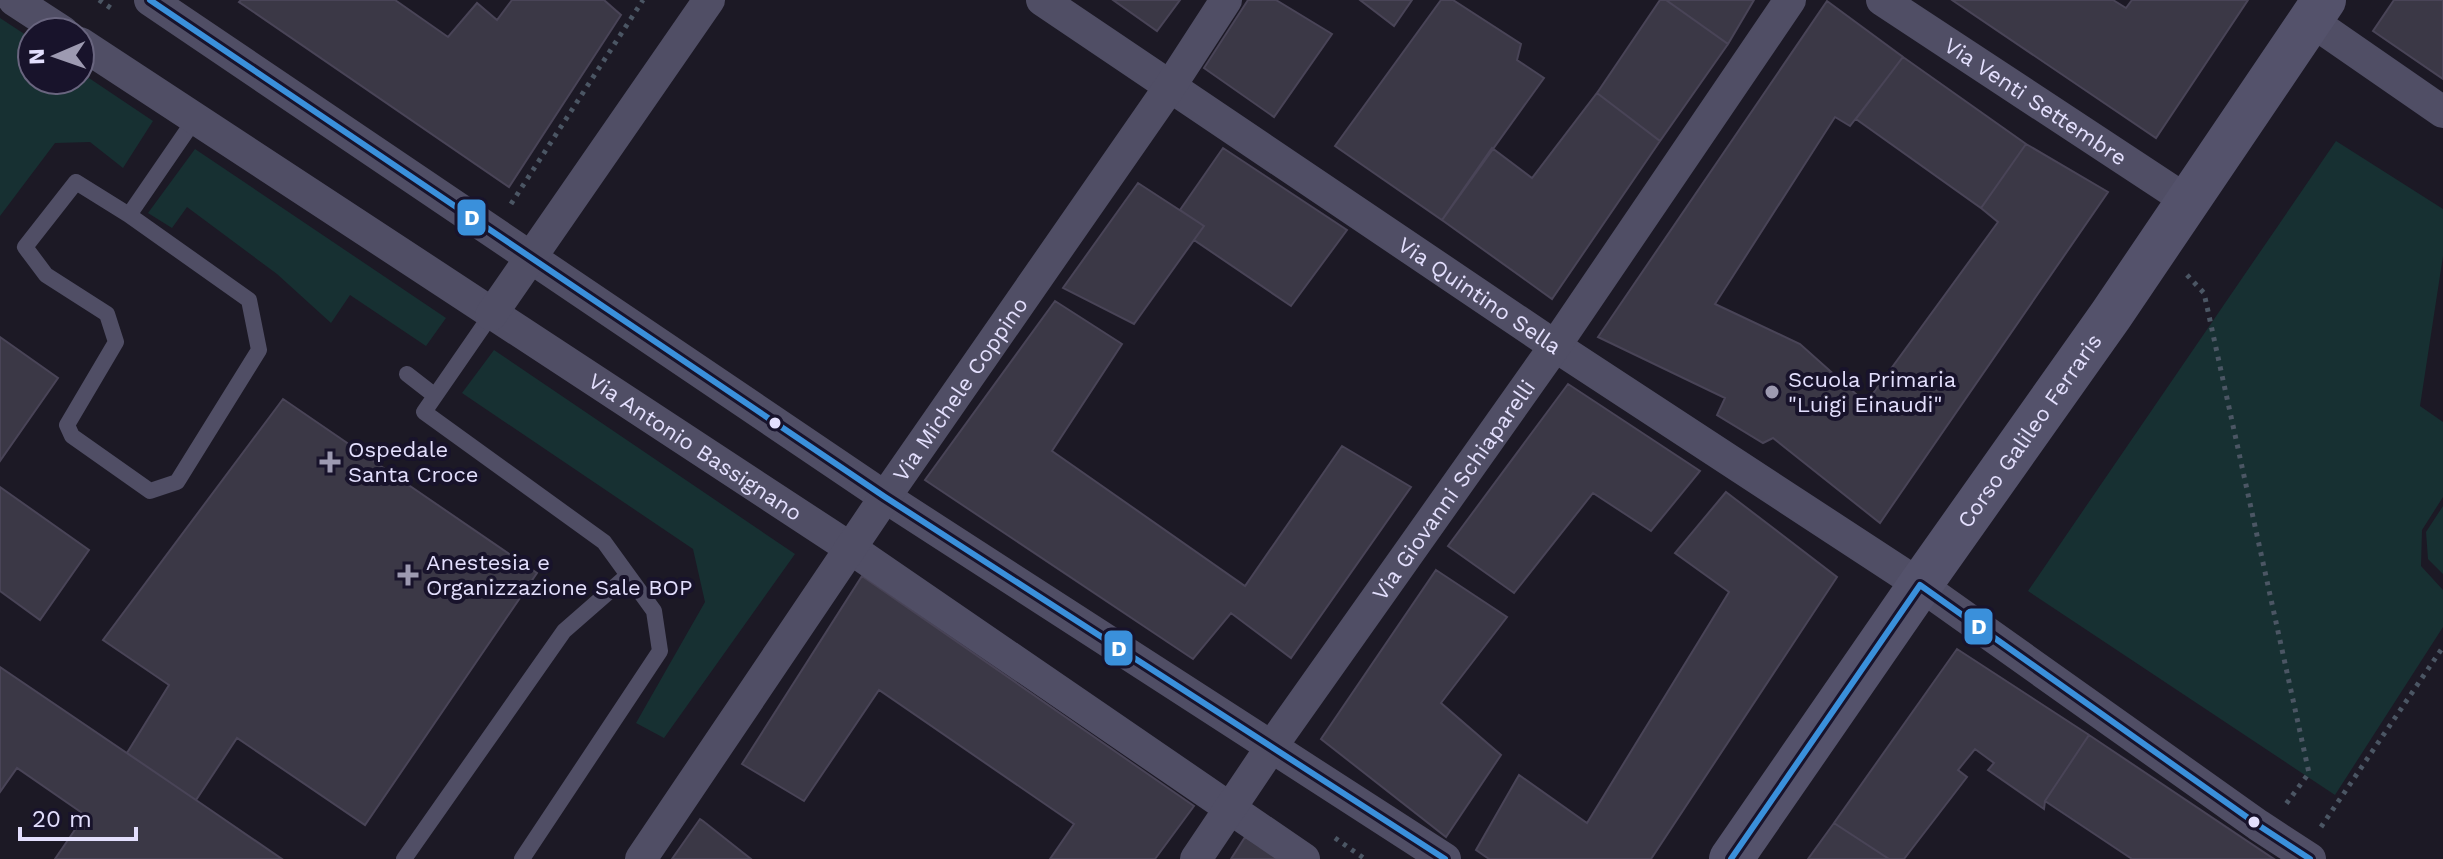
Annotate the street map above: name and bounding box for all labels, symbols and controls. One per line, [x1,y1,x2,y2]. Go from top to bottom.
north arrow [16,16,96,96]
street label: Via Venti Settembre [1940,32,2132,170]
text: N [24,48,49,65]
line badge: D [456,198,487,237]
text: D [464,205,480,230]
street label: Via Quintino Sella [1394,231,1566,359]
street label: Via Michele Coppino [887,292,1033,486]
street label: Corso Galileo Ferraris [1952,329,2106,532]
place label: Scuola Primaria "Luigi Einaudi" [1788,367,1956,417]
street label: Via Antonio Bassignano [584,368,807,526]
street label: Via Giovanni Schiaparelli [1367,375,1540,605]
marker: Scuola Primaria "Luigi Einaudi" [1763,383,1781,401]
unlabelled marker [767,415,783,431]
place label: Ospedale Santa Croce [348,437,478,487]
marker: Ospedale Santa Croce [319,451,341,473]
place label: Anestesia e Organizzazione Sale BOP [426,550,692,600]
marker: Anestesia e Organizzazione Sale BOP [397,564,419,586]
line badge: D [1963,607,1994,646]
text: D [1971,614,1987,639]
line badge: D [1103,629,1134,667]
text: D [1111,636,1127,661]
scale bar [20,791,136,841]
text: 20 m [32,805,92,833]
unlabelled marker [2246,814,2262,830]

